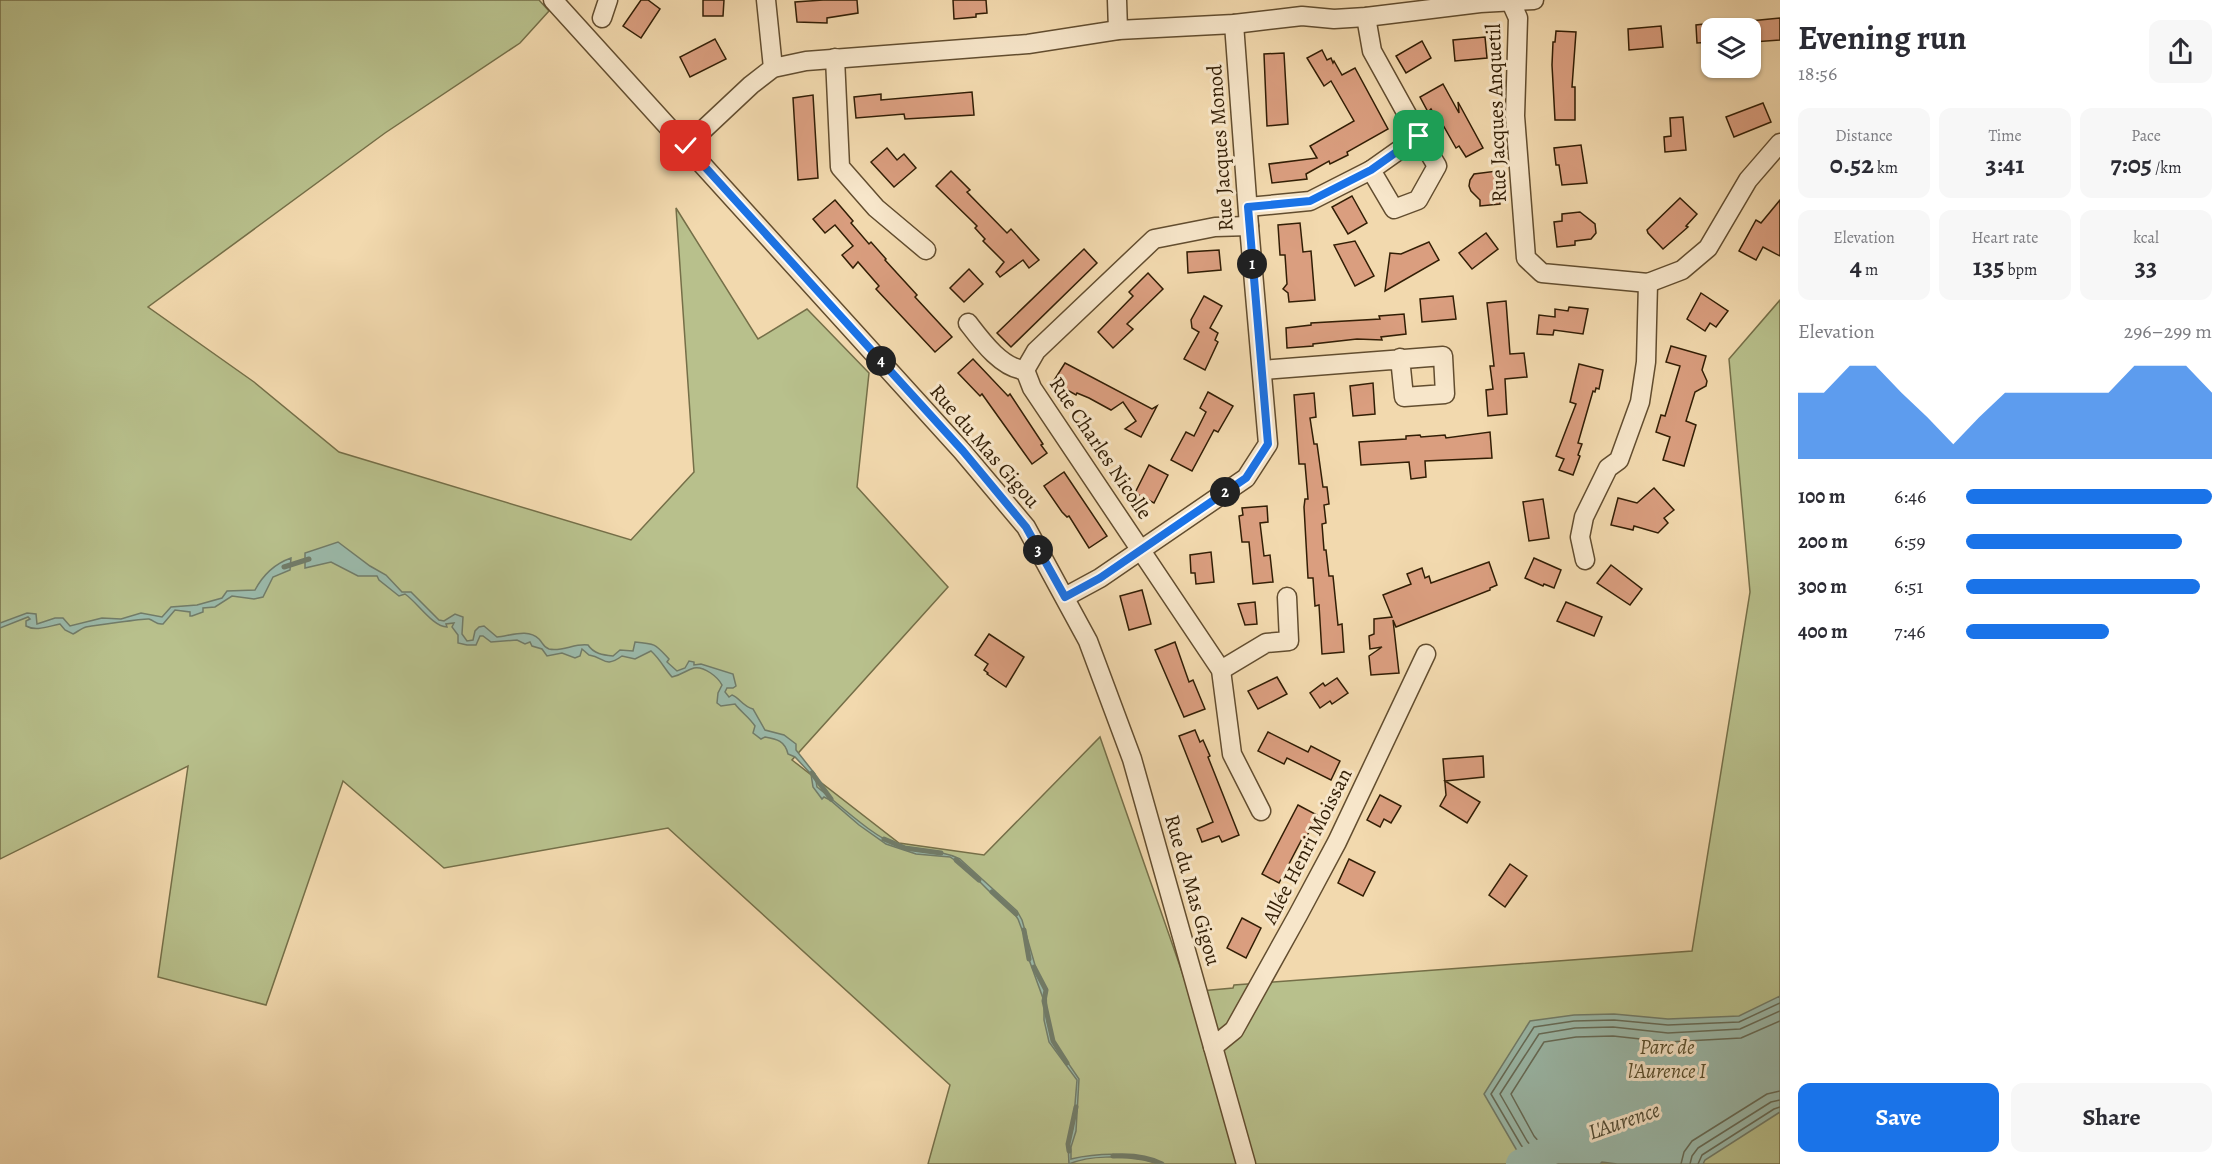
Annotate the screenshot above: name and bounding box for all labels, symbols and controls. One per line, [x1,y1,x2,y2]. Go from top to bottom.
text: Evening run [1798,15,1967,60]
map controls [1701,18,1761,78]
button: layers [1701,18,1761,78]
button: share [2149,20,2212,83]
street label: Rue Jacques Anquetil [1479,23,1513,203]
text: 18:56 [1798,60,1837,87]
street label: Rue Jacques Monod [1200,63,1240,232]
pin [1393,110,1444,161]
icon: arrive [1402,119,1435,152]
pin [660,120,711,171]
text: Distance [1835,125,1893,147]
text: Time [1988,125,2022,147]
text: Pace [2131,125,2161,147]
icon: check [669,129,702,162]
text: 0.52 [1830,147,1874,182]
text: 3:41 [1986,147,2024,182]
text: 7:05 [2110,147,2152,182]
text: km [1874,157,1898,179]
text: /km [2152,157,2182,179]
text: Elevation [1833,227,1895,249]
text: Heart rate [1972,227,2038,249]
text: kcal [2133,227,2159,249]
pin: 1 [1237,249,1267,279]
text: 4 [1850,249,1862,284]
text: 135 [1973,249,2004,284]
text: 33 [2135,249,2157,284]
text: 1 [1249,253,1255,275]
text: m [1862,259,1878,281]
text: bpm [2004,259,2037,281]
text: Elevation [1798,318,1875,345]
text: 296–299 m [2124,318,2212,345]
pin: 4 [866,346,896,376]
text: 4 [877,350,885,372]
street label: Rue Charles Nicolle [1043,371,1159,525]
street label: Rue du Mas Gigou [923,378,1047,514]
pin: 2 [1210,477,1240,507]
text: 2 [1221,481,1229,503]
text: 100 m [1798,483,1846,510]
text: 6:46 [1894,483,1926,510]
text: 200 m [1798,528,1848,555]
text: 6:59 [1894,528,1926,555]
pin: 3 [1023,535,1053,565]
text: 3 [1035,539,1041,561]
text: 300 m [1798,573,1847,600]
text: 6:51 [1894,573,1923,600]
text: 400 m [1798,618,1848,645]
text: 7:46 [1894,618,1925,645]
street label: Allée Henri Moissan [1255,763,1358,930]
street label: Rue du Mas Gigou [1158,811,1228,969]
park label: Parc de l'Aurence I [1628,1033,1707,1085]
button: Save [1798,1083,1999,1152]
button: Share [2011,1083,2212,1152]
water label: L'Aurence [1584,1095,1664,1147]

